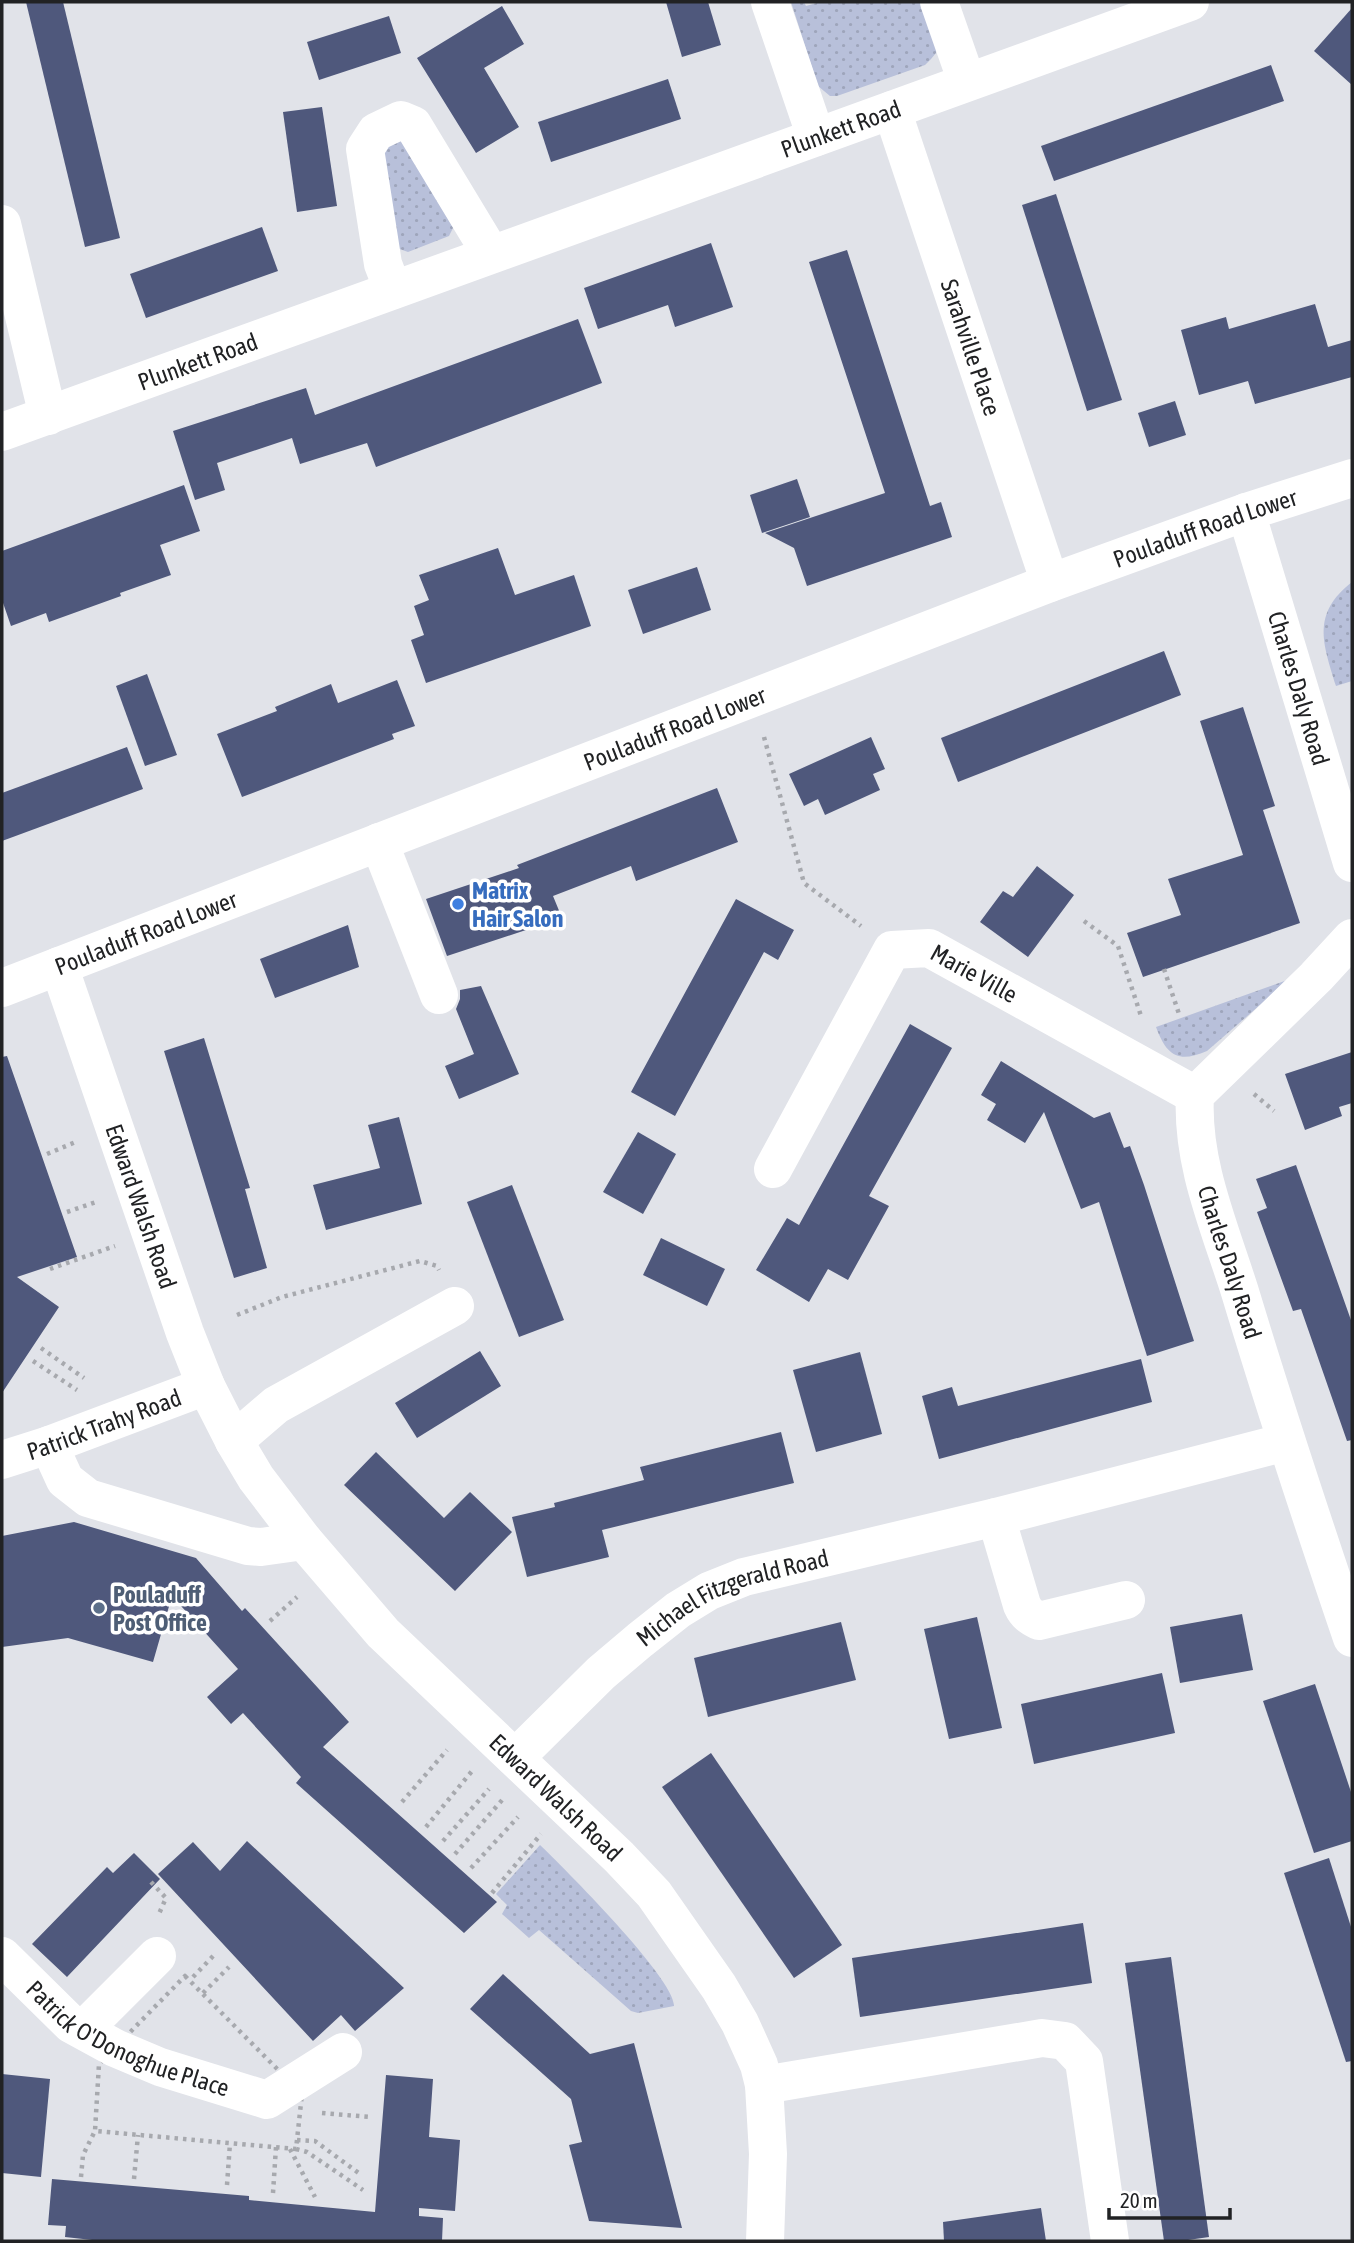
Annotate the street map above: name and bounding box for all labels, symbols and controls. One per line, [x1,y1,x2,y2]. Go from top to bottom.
street label: Plunkett Road [777,94,904,162]
street label: Sarahville Place [936,276,1006,419]
street label: Plunkett Road [134,327,261,395]
street label: Pouladuff Road Lower [1109,483,1301,573]
street label: Charles Daly Road [1263,608,1335,768]
street label: Pouladuff Road Lower [580,680,770,775]
place label: Matrix Hair Salon [472,877,563,932]
street label: Pouladuff Road Lower [51,885,241,980]
marker: Matrix Hair Salon [450,896,466,912]
street label: Marie Ville [926,938,1022,1008]
street label: Edward Walsh Road [101,1120,182,1292]
street label: Charles Daly Road [1193,1183,1267,1342]
street label: Patrick Trahy Road [23,1383,185,1465]
street label: Michael Fitzgerald Road [631,1544,831,1651]
place label: Pouladuff Post Office [113,1581,207,1636]
marker: Pouladuff Post Office [91,1600,107,1616]
street label: Edward Walsh Road [484,1728,628,1866]
street label: Patrick O'Donoghue Place [21,1975,233,2101]
scale bar [1109,2176,1230,2220]
text: 20 m [1120,2188,1158,2212]

